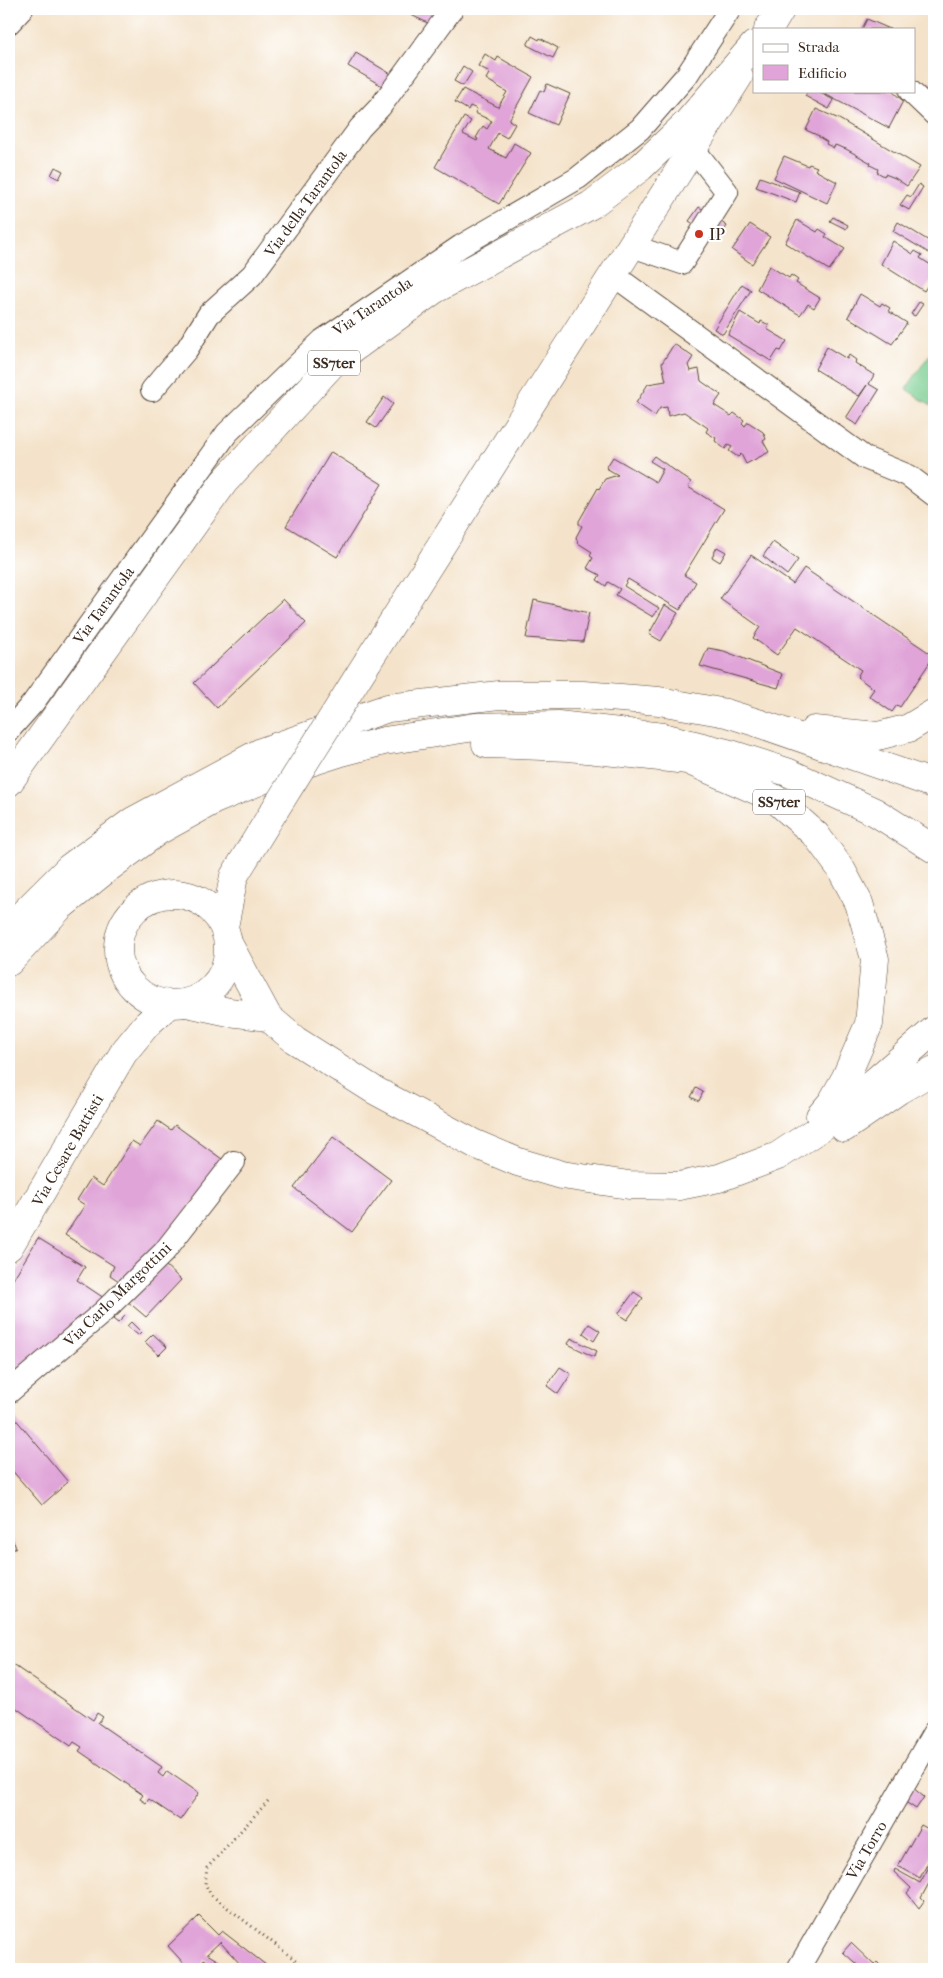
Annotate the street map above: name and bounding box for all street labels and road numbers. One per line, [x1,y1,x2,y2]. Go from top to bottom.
street label: Via della Tarantola [260,145,351,261]
street label: Via Tarantola [328,273,416,340]
road number: SS7ter [308,350,360,376]
street label: Via Tarantola [68,562,138,649]
road number: SS7ter [753,790,805,814]
street label: Via Cesare Battisti [27,1091,107,1211]
street label: Via Carlo Margottini [59,1238,175,1351]
street label: Via Torro [841,1817,891,1884]

